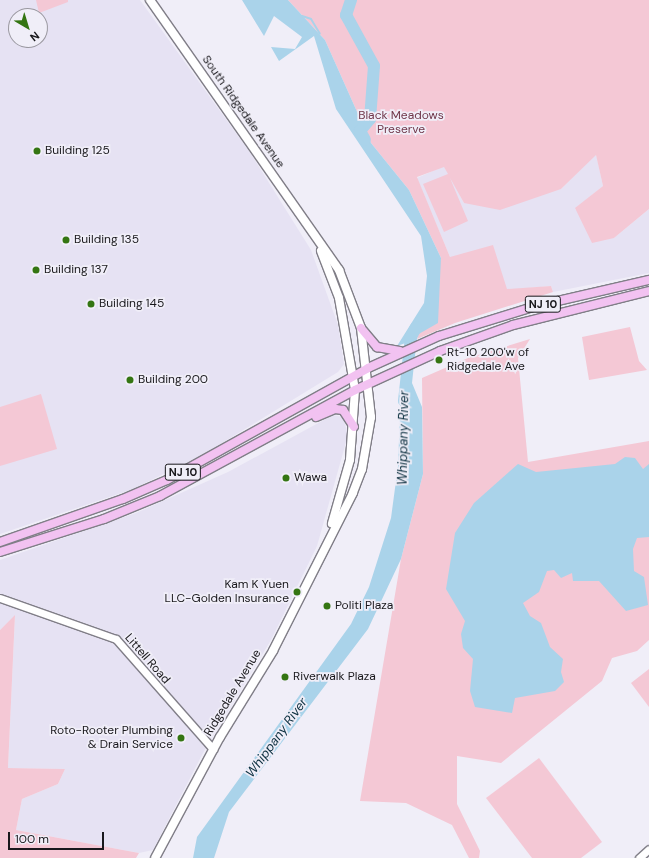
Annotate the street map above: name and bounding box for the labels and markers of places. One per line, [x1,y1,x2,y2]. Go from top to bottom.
place label: Building 125 [45,144,110,158]
marker: Building 125 [32,146,42,156]
place label: Building 135 [74,233,139,247]
marker: Building 135 [61,235,71,245]
place label: Building 137 [44,263,108,277]
marker: Building 137 [31,265,41,275]
place label: Building 145 [99,297,164,311]
marker: Building 145 [86,299,96,309]
place label: Rt-10 200'w of Ridgedale Ave [447,346,529,374]
marker: Rt-10 200'w of Ridgedale Ave [434,355,444,365]
place label: Building 200 [138,373,208,387]
marker: Building 200 [125,375,135,385]
place label: Wawa [294,471,327,485]
marker: Wawa [281,473,291,483]
place label: Kam K Yuen LLC-Golden Insurance [165,578,289,606]
marker: Kam K Yuen LLC-Golden Insurance [292,587,302,597]
place label: Politi Plaza [335,599,393,613]
marker: Politi Plaza [322,601,332,611]
place label: Riverwalk Plaza [293,670,376,684]
marker: Riverwalk Plaza [280,672,290,682]
place label: Roto-Rooter Plumbing & Drain Service [50,724,173,752]
marker: Roto-Rooter Plumbing & Drain Service [176,733,186,743]

